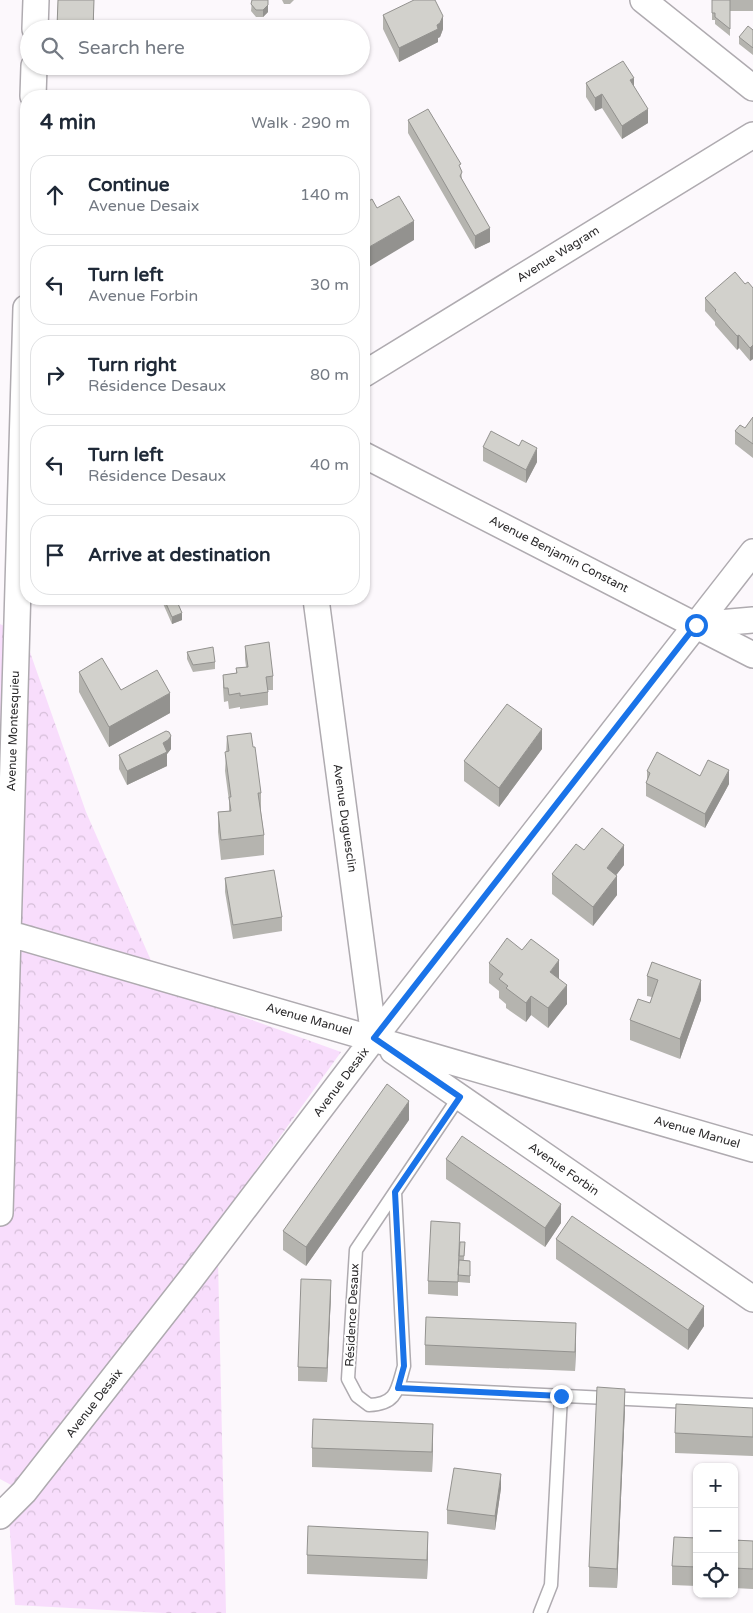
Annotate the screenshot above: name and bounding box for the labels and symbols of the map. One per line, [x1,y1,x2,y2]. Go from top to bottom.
street label: Avenue Wagram [514,223,602,285]
street label: Avenue Benjamin Constant [487,513,631,595]
route start [685,614,708,637]
street label: Avenue Montesquieu [4,670,22,792]
street label: Avenue Duguesclin [330,763,360,873]
street label: Avenue Manuel [264,1000,354,1038]
street label: Avenue Desaix [310,1044,372,1120]
street label: Avenue Manuel [652,1113,742,1151]
street label: Avenue Forbin [526,1140,602,1198]
street label: Résidence Desaux [342,1263,362,1367]
street label: Avenue Desaix [63,1366,125,1440]
route end [550,1385,573,1408]

